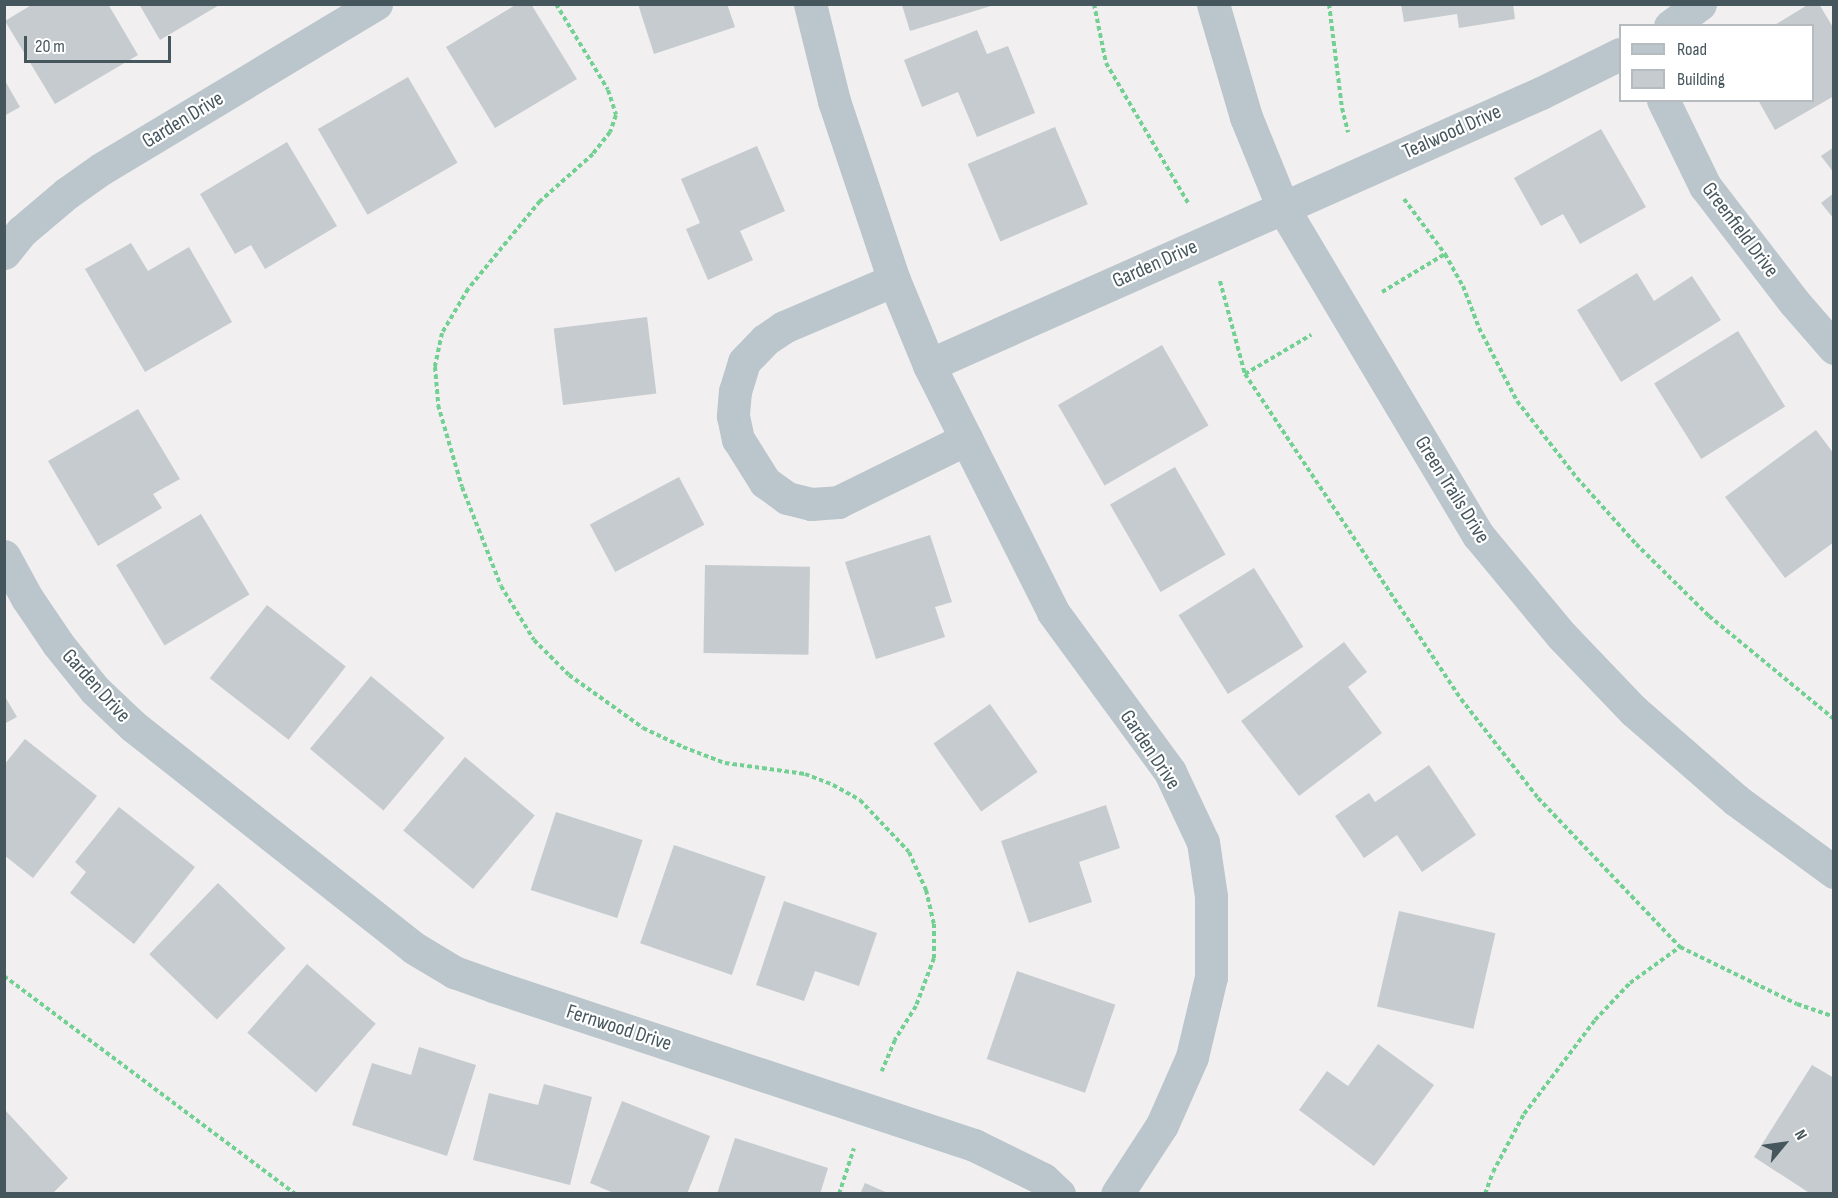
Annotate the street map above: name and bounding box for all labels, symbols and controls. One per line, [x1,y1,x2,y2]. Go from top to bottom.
scale bar [27,24,174,62]
legend [1619,24,1814,102]
text: 20 m [35,36,65,57]
text: Road [1677,39,1707,60]
text: Building [1677,69,1725,90]
street label: Garden Drive [138,86,228,154]
street label: Tealwood Drive [1399,99,1505,165]
street label: Greenfield Drive [1696,178,1784,282]
street label: Garden Drive [1109,234,1201,294]
street label: Green Trails Drive [1409,432,1495,548]
street label: Garden Drive [56,644,136,728]
street label: Garden Drive [1114,706,1186,794]
street label: Fernwood Drive [563,999,675,1057]
north arrow [1754,1114,1814,1174]
text: N [1790,1127,1811,1143]

